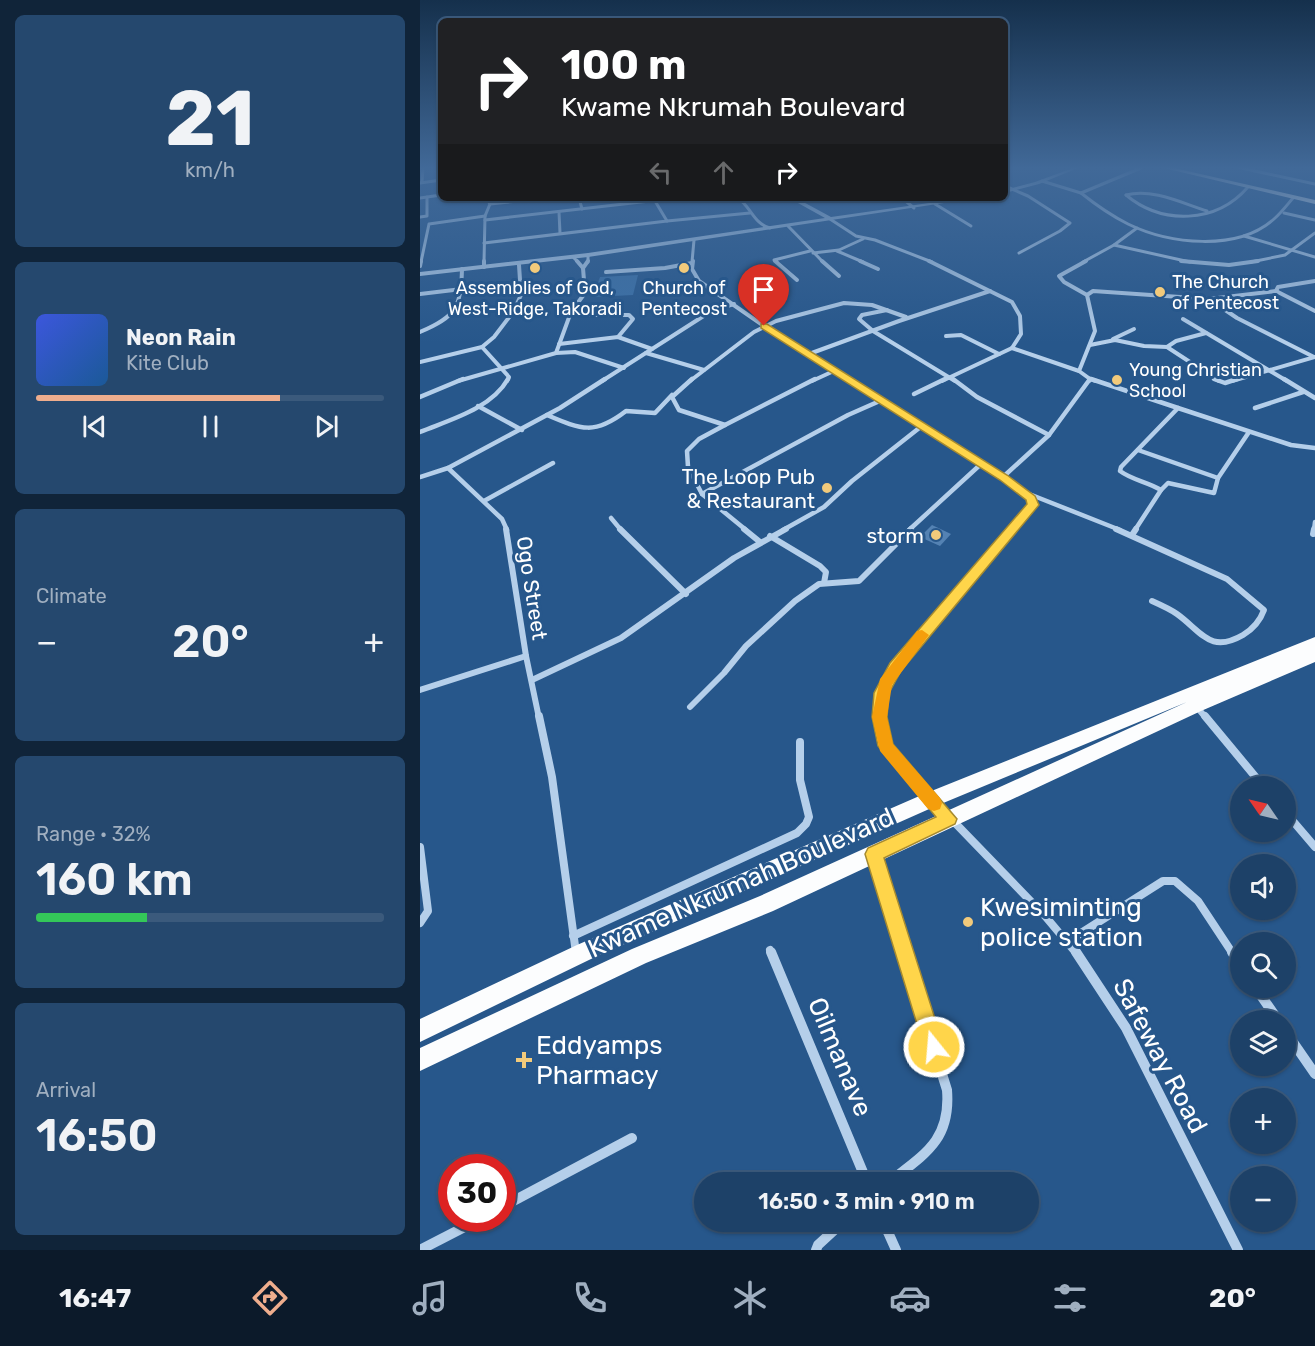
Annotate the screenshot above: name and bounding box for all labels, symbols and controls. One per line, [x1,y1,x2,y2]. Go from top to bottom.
text: 100 m [561,40,686,90]
icon: right [462,42,540,120]
text: 21 [165,72,255,165]
text: Kwame Nkrumah Boulevard [561,91,906,123]
icon: left [644,156,677,189]
icon: ahead [707,156,740,189]
icon: right [770,156,803,189]
text: km/h [185,158,235,182]
marker: Assemblies of God, West-Ridge, Takoradi [528,261,542,275]
marker: Church of Pentecost [677,261,691,275]
pin [738,264,789,326]
place label: The Church of Pentecost [1172,271,1279,314]
icon: arrive [747,273,780,306]
place label: Assemblies of God, West-Ridge, Takoradi [448,277,622,320]
place label: Church of Pentecost [641,277,727,320]
marker: The Church of Pentecost [1153,285,1167,299]
text: Neon Rain [126,324,236,351]
text: Kite Club [126,351,209,375]
place label: Young Christian School [1129,359,1262,402]
marker: Young Christian School [1110,373,1124,387]
icon: previous [78,410,111,443]
icon: pause [194,410,227,443]
icon: next [310,410,343,443]
place label: The Loop Pub & Restaurant [682,464,815,513]
marker: The Loop Pub & Restaurant [820,481,834,495]
place label: storm [866,523,924,548]
marker: storm [929,528,943,542]
street label: Ogo Street [511,534,553,642]
text: Climate [36,584,107,608]
text: 20° [172,615,249,668]
text: − [36,622,57,661]
text: + [363,622,384,661]
north arrow [1230,776,1296,842]
map controls [1230,776,1296,1232]
street label: Kwame Nkrumah Boulevard [583,801,899,965]
text: Range · 32% [36,822,151,846]
text: 160 km [36,853,193,906]
button: sound [1230,854,1296,920]
place label: Kwesiminting police station [980,892,1143,953]
marker: Kwesiminting police station [961,915,975,929]
button: search [1230,932,1296,998]
street label: Safeway Road [1106,973,1214,1139]
street label: Oilmanave [801,993,879,1121]
button: layers [1230,1010,1296,1076]
position arrow [902,1015,966,1079]
place label: Eddyamps Pharmacy [536,1030,663,1091]
marker: Eddyamps Pharmacy [517,1053,531,1067]
text: Arrival [36,1078,96,1102]
button: + [1230,1088,1296,1154]
text: 16:50 [36,1109,158,1162]
speed limit sign: 30 [438,1154,516,1232]
button: − [1230,1166,1296,1232]
text: 16:50 · 3 min · 910 m [758,1188,975,1215]
icon: directions [249,1277,291,1319]
icon: music [409,1277,451,1319]
icon: phone [569,1277,611,1319]
icon: climate [729,1277,771,1319]
icon: car [889,1277,931,1319]
icon: filters [1049,1277,1091,1319]
text: 16:47 [59,1282,131,1314]
text: 20° [1209,1282,1256,1314]

